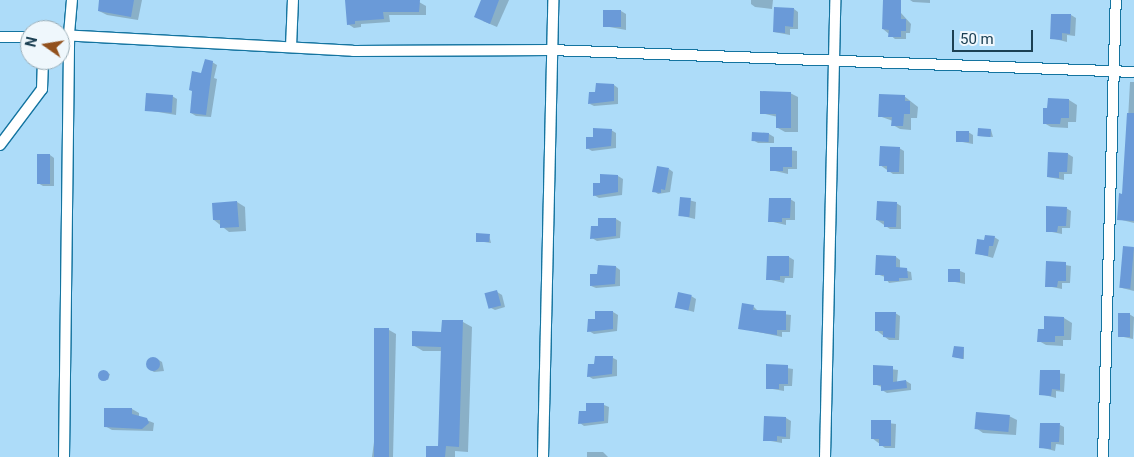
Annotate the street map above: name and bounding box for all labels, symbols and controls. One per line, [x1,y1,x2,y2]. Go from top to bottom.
north arrow [20,20,70,70]
scale bar [954,20,1035,52]
text: 50 m [960,30,994,48]
text: N [22,35,40,48]

